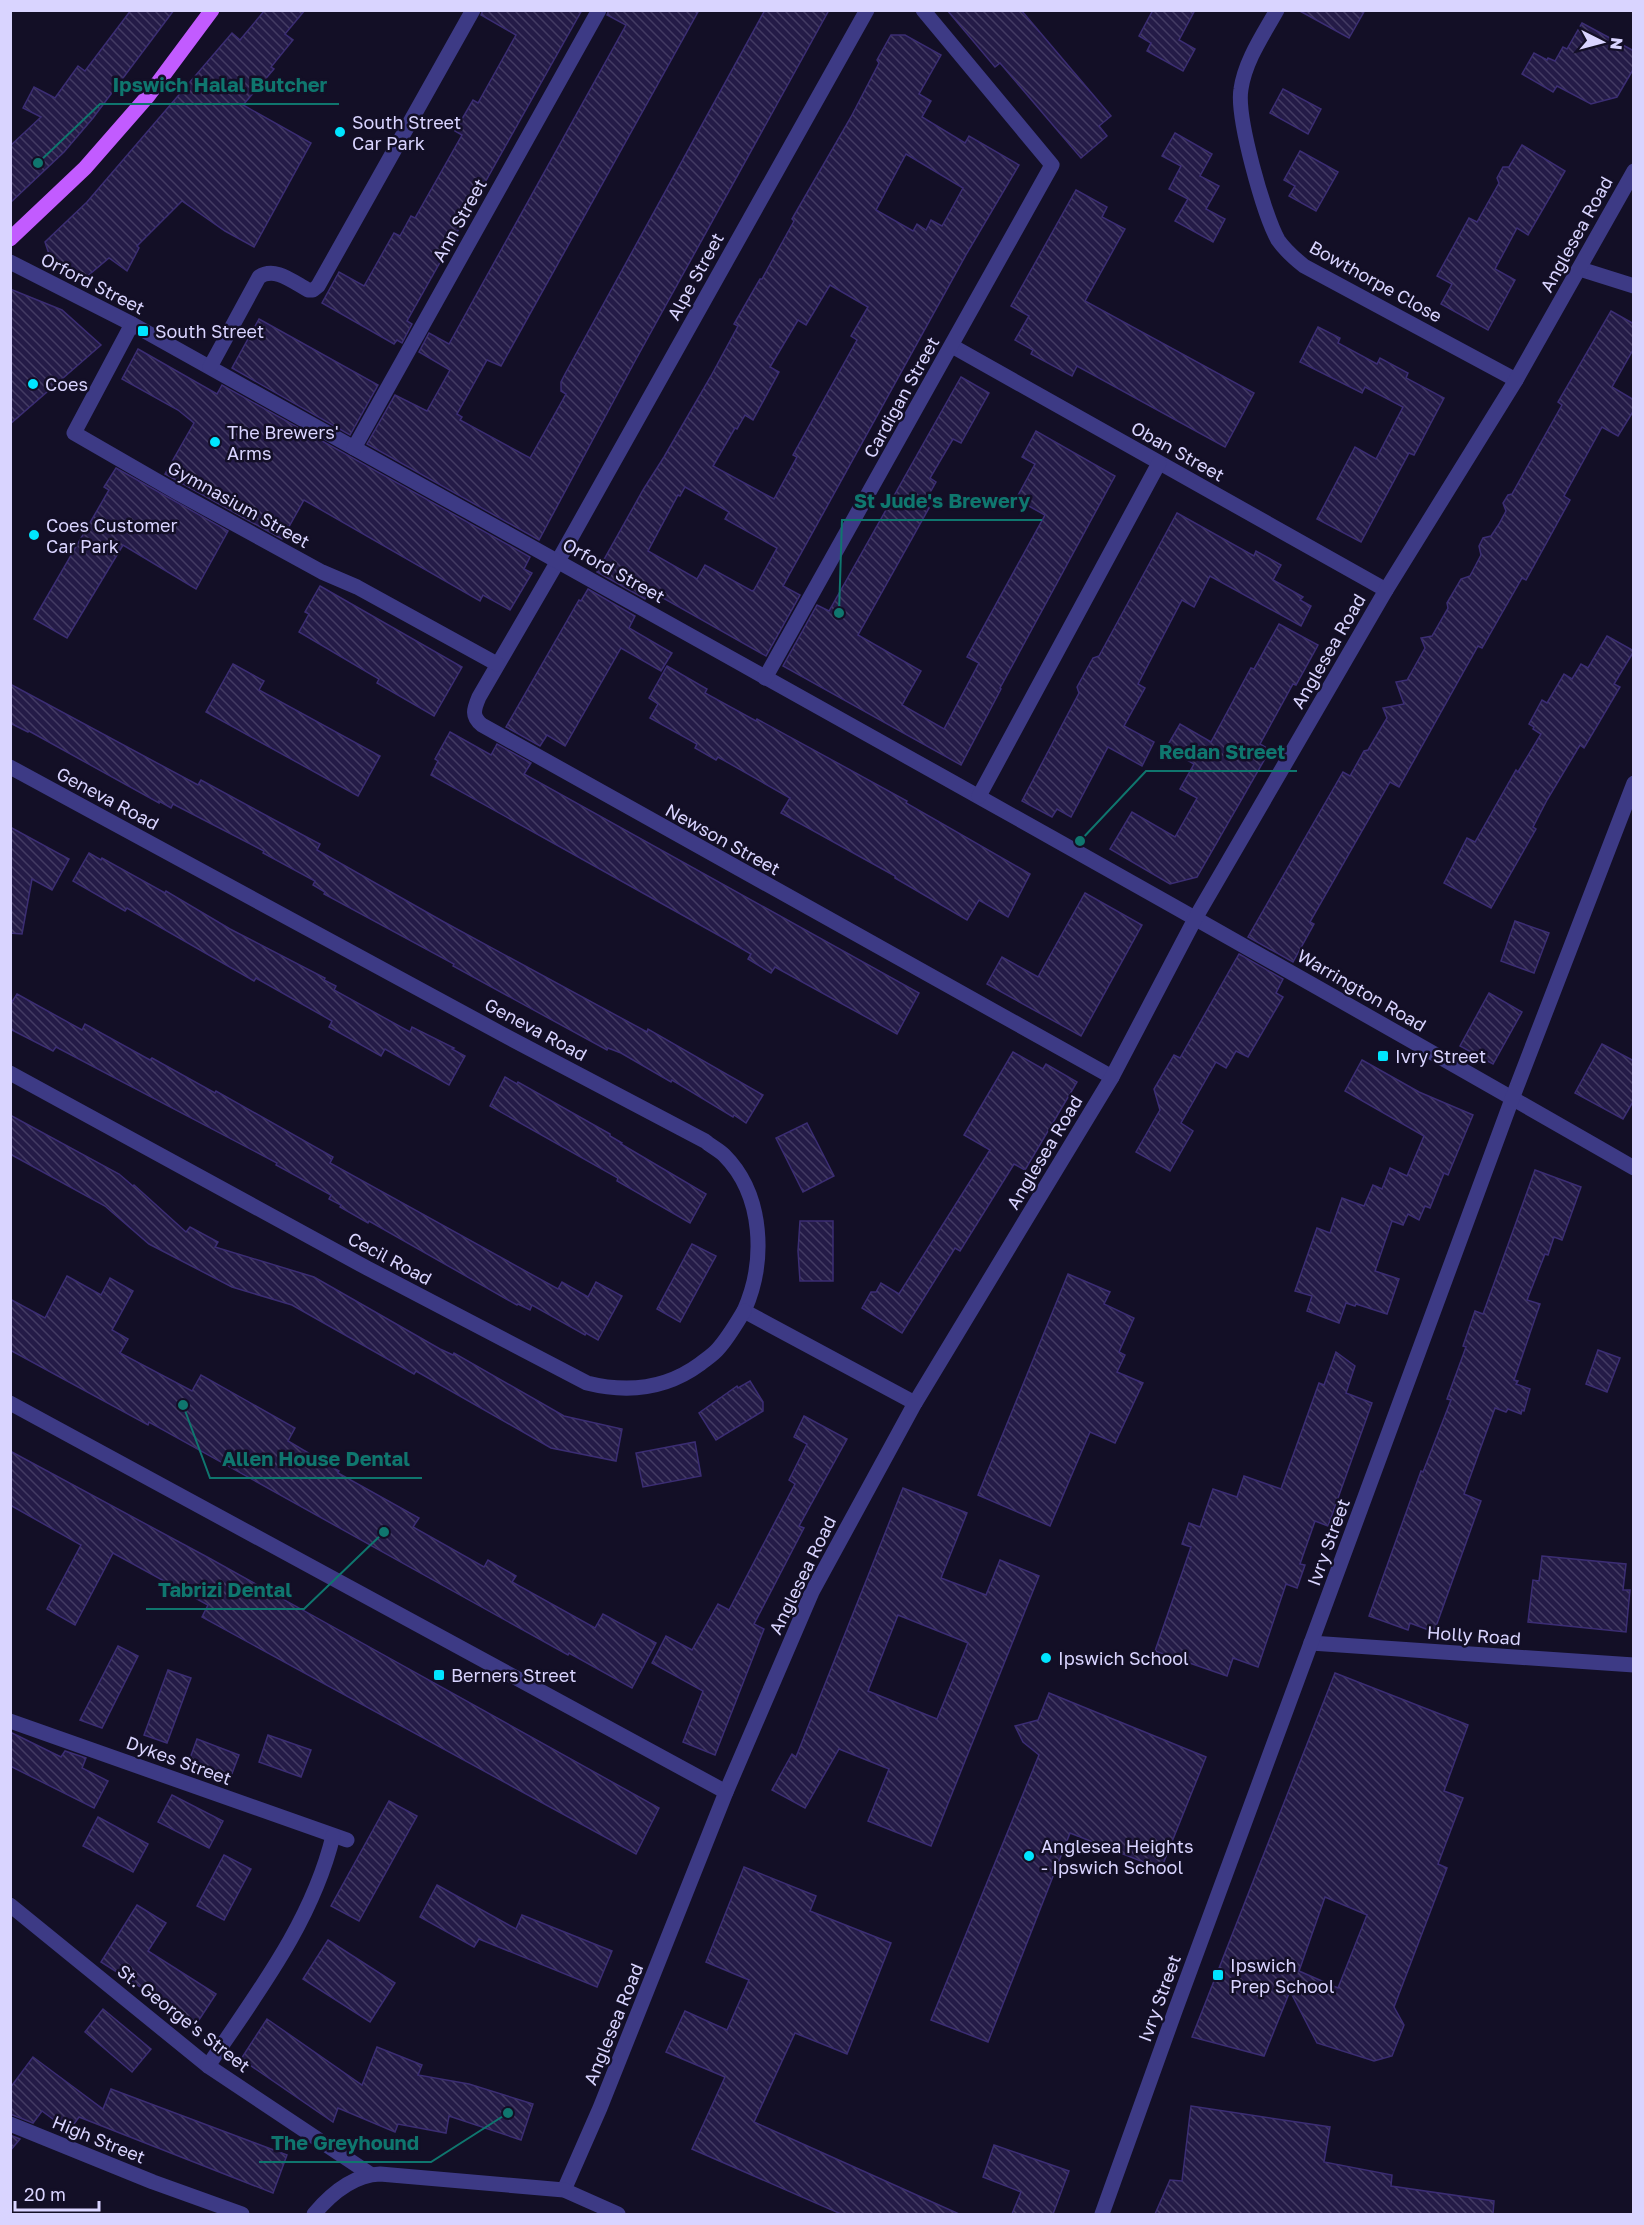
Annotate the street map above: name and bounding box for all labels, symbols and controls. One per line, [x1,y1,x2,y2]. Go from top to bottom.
north arrow [1572,12,1632,72]
text: N [1606,36,1627,51]
callout: Ipswich Halal Butcher [100,66,339,104]
text: Ipswich Halal Butcher [113,72,328,96]
place label: South Street Car Park [352,111,461,154]
marker: South Street Car Park [333,125,347,139]
street label: Anglesea Road [1535,172,1617,296]
street label: Ann Street [427,174,491,266]
street label: Alpe Street [662,228,728,324]
street label: Bowthorpe Close [1306,235,1446,327]
street label: Orford Street [37,247,149,319]
place label: South Street [155,320,264,342]
marker: South Street [136,324,150,338]
street label: Cardigan Street [859,333,943,461]
place label: Coes [45,373,88,395]
marker: Coes [26,377,40,391]
street label: Oban Street [1127,416,1229,486]
place label: The Brewers' Arms [227,421,339,464]
marker: The Brewers' Arms [208,435,222,449]
street label: Gymnasium Street [164,456,314,552]
callout: St Jude's Brewery [842,482,1042,520]
text: St Jude's Brewery [854,488,1030,512]
place label: Coes Customer Car Park [46,514,178,557]
marker: Coes Customer Car Park [27,528,41,542]
street label: Orford Street [559,533,669,607]
street label: Anglesea Road [1286,590,1370,712]
callout: Redan Street [1146,733,1297,771]
text: Redan Street [1159,739,1285,763]
street label: Geneva Road [53,762,163,834]
street label: Newson Street [662,798,784,880]
street label: Warrington Road [1294,944,1430,1036]
street label: Geneva Road [481,993,591,1065]
place label: Ivry Street [1395,1045,1486,1067]
marker: Ivry Street [1376,1049,1390,1063]
street label: Anglesea Road [1001,1091,1087,1213]
street label: Cecil Road [344,1227,436,1289]
callout: Allen House Dental [210,1440,422,1478]
text: Allen House Dental [222,1446,410,1470]
street label: Ivry Street [1302,1495,1354,1589]
street label: Anglesea Road [764,1512,840,1638]
callout: Tabrizi Dental [146,1571,304,1609]
text: Tabrizi Dental [158,1577,292,1601]
street label: Holly Road [1426,1621,1522,1649]
place label: Ipswich School [1058,1647,1189,1669]
marker: Ipswich School [1039,1651,1053,1665]
place label: Berners Street [451,1664,576,1686]
marker: Berners Street [432,1668,446,1682]
street label: Dykes Street [123,1731,235,1789]
place label: Anglesea Heights - Ipswich School [1041,1835,1194,1878]
marker: Anglesea Heights - Ipswich School [1022,1849,1036,1863]
street label: Ivry Street [1133,1951,1185,2045]
place label: Ipswich Prep School [1230,1954,1335,1997]
street label: St. George's Street [113,1959,255,2077]
street label: Anglesea Road [579,1960,647,2088]
marker: Ipswich Prep School [1211,1968,1225,1982]
street label: High Street [49,2110,149,2168]
callout: The Greyhound [259,2124,431,2162]
text: The Greyhound [271,2130,419,2154]
scale bar [15,2174,99,2212]
text: 20 m [24,2183,66,2205]

